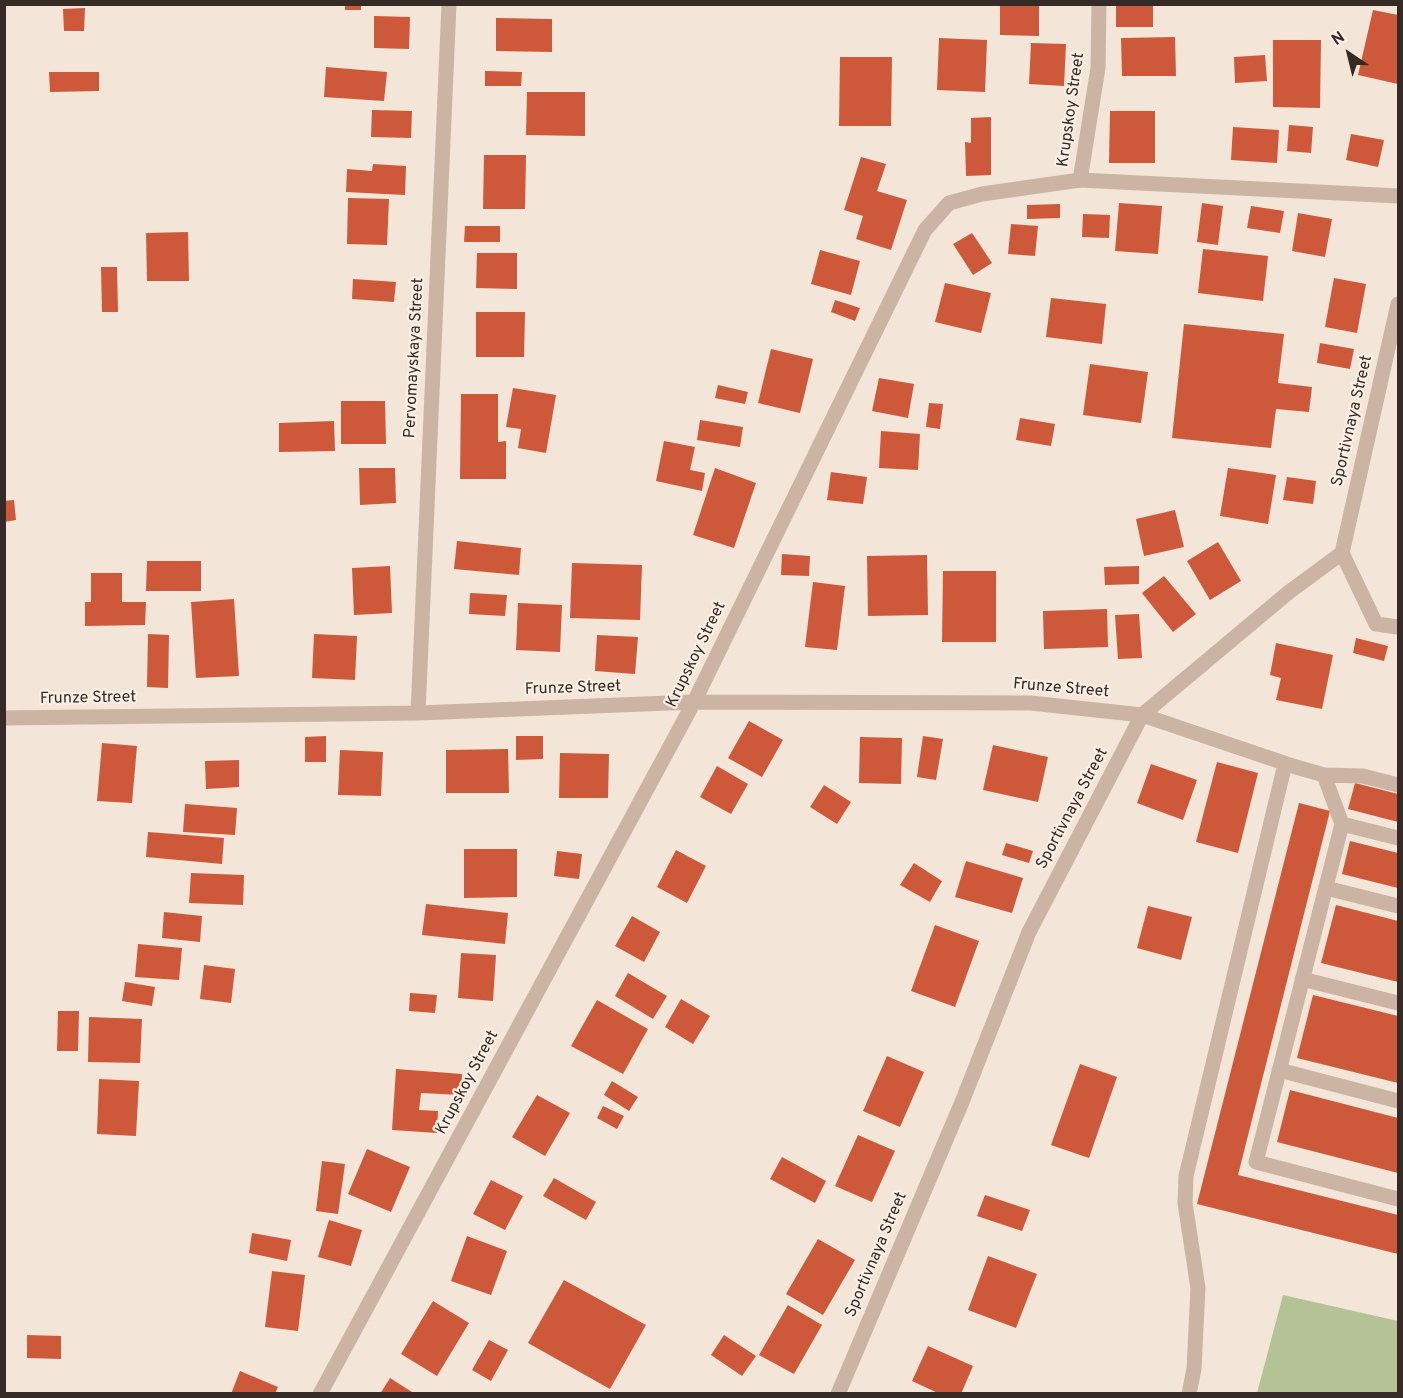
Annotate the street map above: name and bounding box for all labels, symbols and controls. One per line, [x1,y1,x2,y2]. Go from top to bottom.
north arrow [1319,24,1379,84]
text: N [1328,28,1349,51]
street label: Krupskoy Street [1054,52,1090,168]
street label: Pervomayskaya Street [401,277,429,439]
street label: Sportivnaya Street [1329,353,1377,489]
street label: Krupskoy Street [663,599,731,711]
street label: Frunze Street [1012,675,1110,703]
street label: Frunze Street [525,678,621,700]
street label: Frunze Street [40,689,136,709]
street label: Sportivnaya Street [1033,745,1113,873]
street label: Krupskoy Street [432,1028,504,1138]
street label: Sportivnaya Street [842,1189,912,1321]

